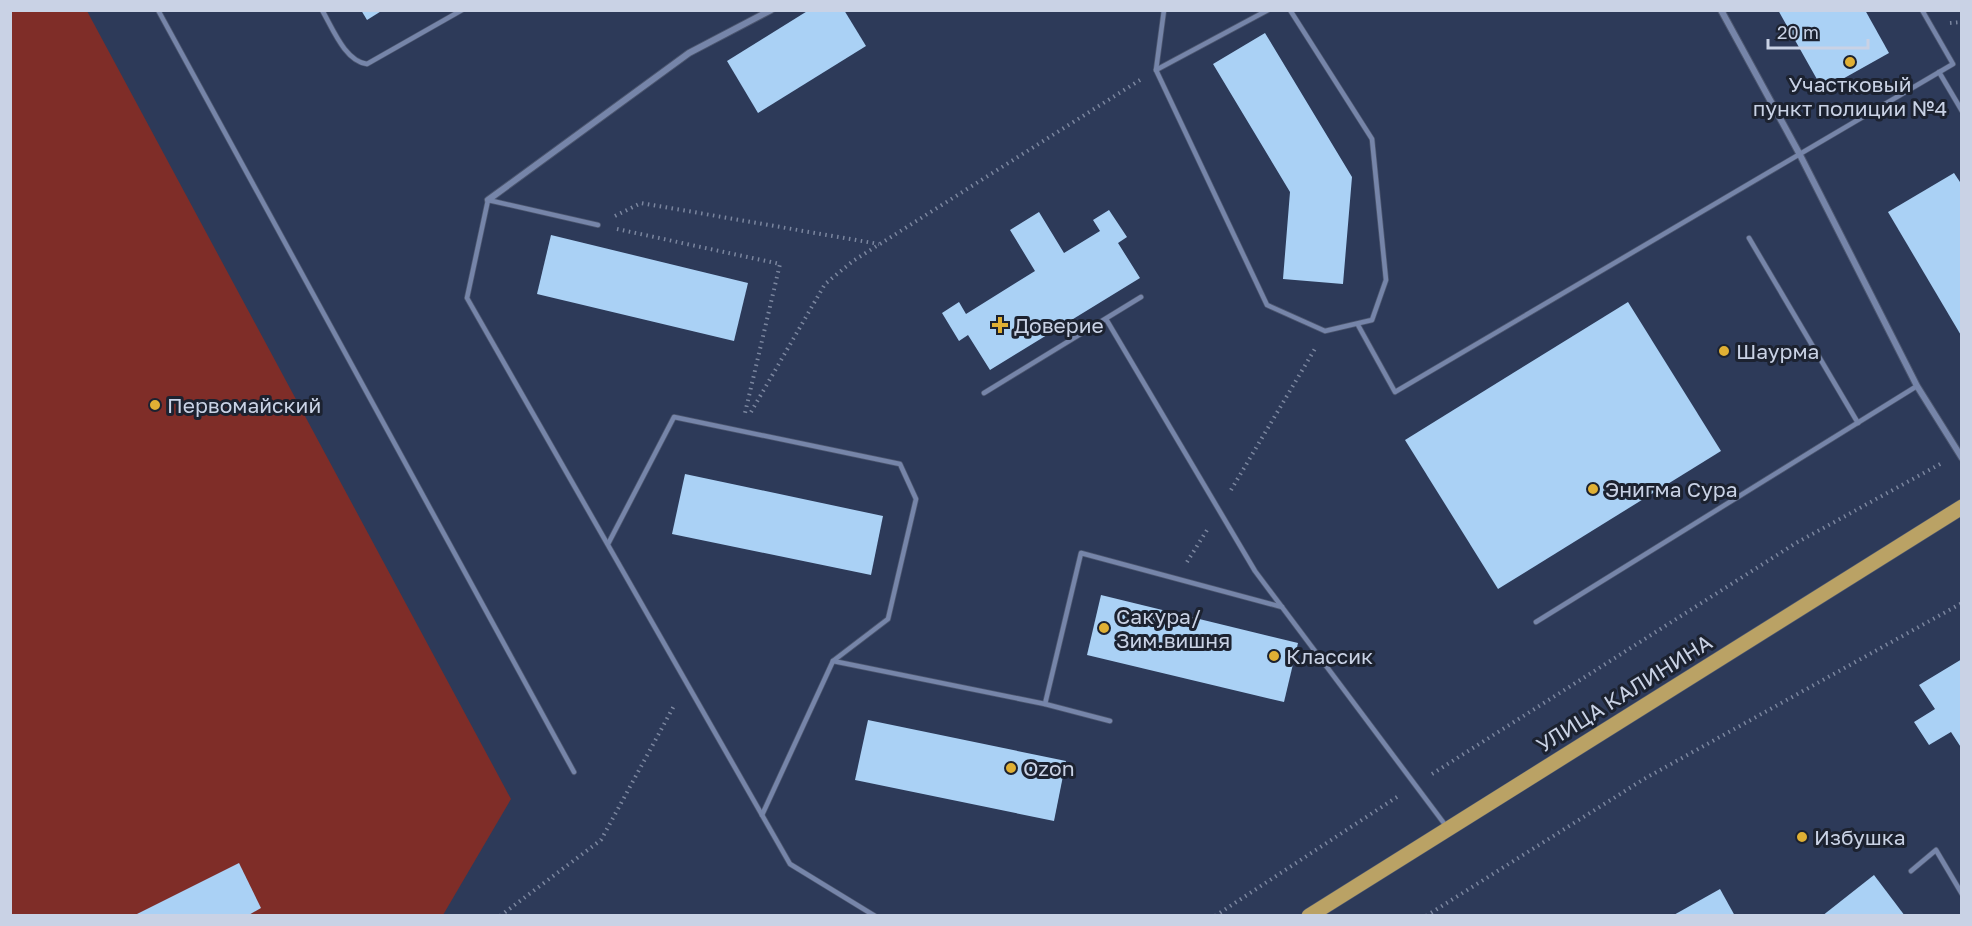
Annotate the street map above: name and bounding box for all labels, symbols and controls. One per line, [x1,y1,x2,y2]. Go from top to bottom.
scale bar [1768,12,1868,50]
text: 20 m [1777,21,1819,43]
marker: Участковый пункт полиции №4 [1843,55,1857,69]
place label: Участковый пункт полиции №4 [1753,71,1947,121]
place label: Доверие [1014,312,1104,338]
marker: Доверие [991,316,1009,334]
place label: Шаурма [1736,338,1819,364]
marker: Шаурма [1717,344,1731,358]
place label: Первомайский [167,392,321,418]
marker: Первомайский [148,398,162,412]
place label: Энигма Сура [1605,476,1738,502]
marker: Энигма Сура [1586,482,1600,496]
place label: Сакура/ Зим.вишня [1116,603,1230,653]
marker: Сакура/ Зим.вишня [1097,621,1111,635]
street label: УЛИЦА КАЛИНИНА [1531,628,1717,758]
place label: Классик [1286,643,1373,669]
marker: Классик [1267,649,1281,663]
place label: Ozon [1023,755,1075,781]
marker: Ozon [1004,761,1018,775]
place label: Избушка [1814,824,1906,850]
marker: Избушка [1795,830,1809,844]

